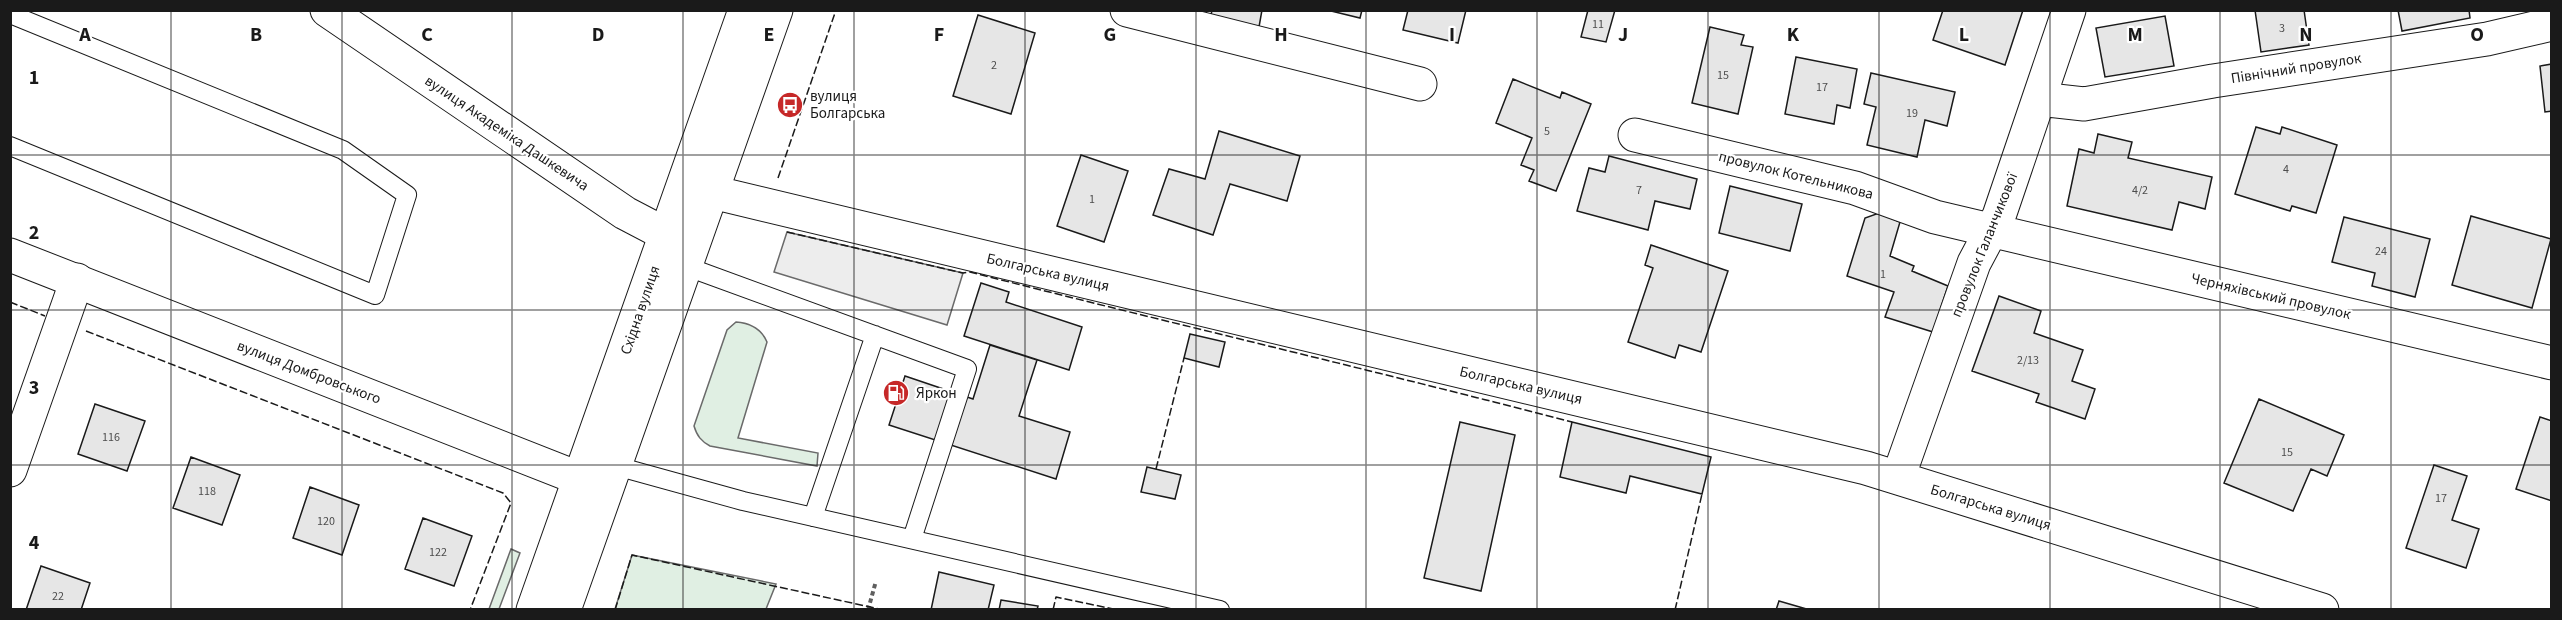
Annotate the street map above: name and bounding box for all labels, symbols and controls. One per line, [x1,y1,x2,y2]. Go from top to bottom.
house number: 11 [1592,16,1604,33]
house number: 3 [2279,20,2285,37]
text: A [78,21,91,49]
text: B [250,21,262,49]
text: C [421,21,433,49]
text: D [592,21,604,49]
text: E [764,21,774,49]
text: F [934,21,944,49]
text: G [1104,21,1116,49]
text: H [1274,21,1288,49]
text: I [1449,21,1455,49]
text: J [1618,21,1628,49]
text: K [1787,21,1800,49]
text: L [1959,21,1969,49]
text: M [2127,21,2143,49]
text: N [2299,21,2313,49]
text: O [2470,21,2484,49]
street label: Північний провулок [2229,48,2363,89]
house number: 2 [991,57,997,74]
text: 1 [29,64,39,92]
house number: 15 [1717,67,1729,84]
street label: вулиця Академіка Дашкевича [420,71,593,196]
house number: 17 [1816,79,1828,96]
place label: вулиця Болгарська [810,86,885,124]
bus stop icon: вулиця Болгарська [775,90,805,120]
house number: 19 [1906,105,1918,122]
house number: 5 [1544,123,1550,140]
street label: провулок Котельникова [1716,146,1876,205]
house number: 4 [2283,161,2289,178]
street label: провулок Галанчикової [1946,169,2024,321]
house number: 7 [1636,182,1642,199]
house number: 4/2 [2132,182,2148,199]
house number: 1 [1089,191,1095,208]
text: 2 [29,219,39,247]
house number: 24 [2375,243,2387,260]
street label: Болгарська вулиця [984,248,1111,297]
street label: Східна вулиця [615,263,666,358]
house number: 1 [1880,266,1886,283]
street label: Черняхівський провулок [2189,268,2353,325]
street label: вулиця Домбровського [234,335,384,410]
house number: 2/13 [2017,352,2039,369]
street label: Болгарська вулиця [1457,361,1584,410]
text: 3 [29,374,39,402]
fuel station icon: Яркон [881,378,911,408]
place label: Яркон [916,383,957,404]
house number: 116 [102,429,120,446]
house number: 15 [2281,444,2293,461]
street label: Болгарська вулиця [1928,479,2054,536]
house number: 118 [198,483,216,500]
house number: 17 [2435,490,2447,507]
house number: 120 [317,513,335,530]
text: 4 [29,529,40,557]
house number: 122 [429,544,447,561]
house number: 22 [52,588,64,605]

